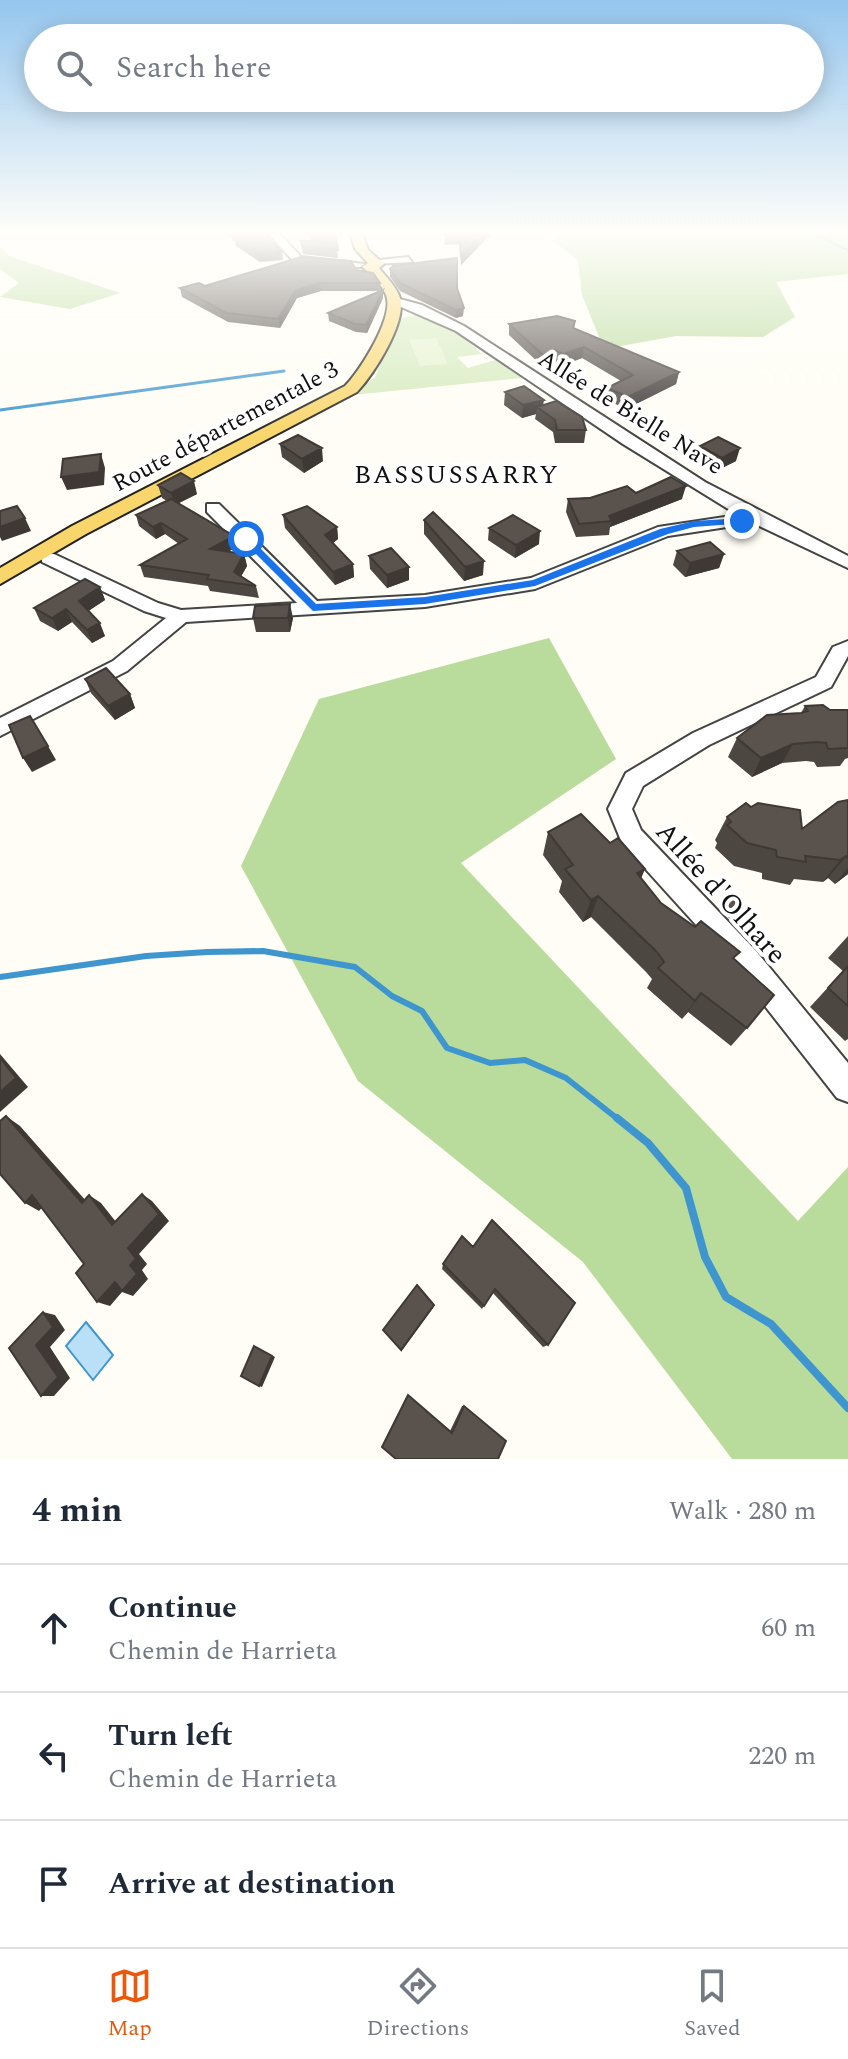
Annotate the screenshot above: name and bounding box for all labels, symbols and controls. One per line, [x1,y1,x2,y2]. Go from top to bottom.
search box [24,24,824,112]
text: Search here [116,45,272,91]
icon: search [52,46,96,90]
street label: Allée de Bielle Nave [531,341,730,484]
street label: Route départementale 3 [106,352,345,502]
district label: BASSUSSARRY [354,455,560,495]
route end [724,503,760,539]
route start [228,521,264,557]
street label: Allée d'Olhare [645,812,797,974]
text: 4 min [32,1485,122,1537]
text: Walk · 280 m [669,1491,816,1531]
text: Continue [108,1585,237,1631]
icon: ahead [32,1606,76,1650]
text: 60 m [761,1608,816,1648]
text: Chemin de Harrieta [108,1631,337,1671]
text: Turn left [108,1713,233,1759]
icon: left [32,1734,76,1778]
text: 220 m [748,1736,816,1776]
text: Chemin de Harrieta [108,1759,337,1799]
text: Arrive at destination [108,1861,395,1907]
icon: arrive [32,1862,76,1906]
tab: Map [107,1964,152,2045]
tab: Directions [367,1964,469,2045]
tab: Saved [684,1964,741,2045]

